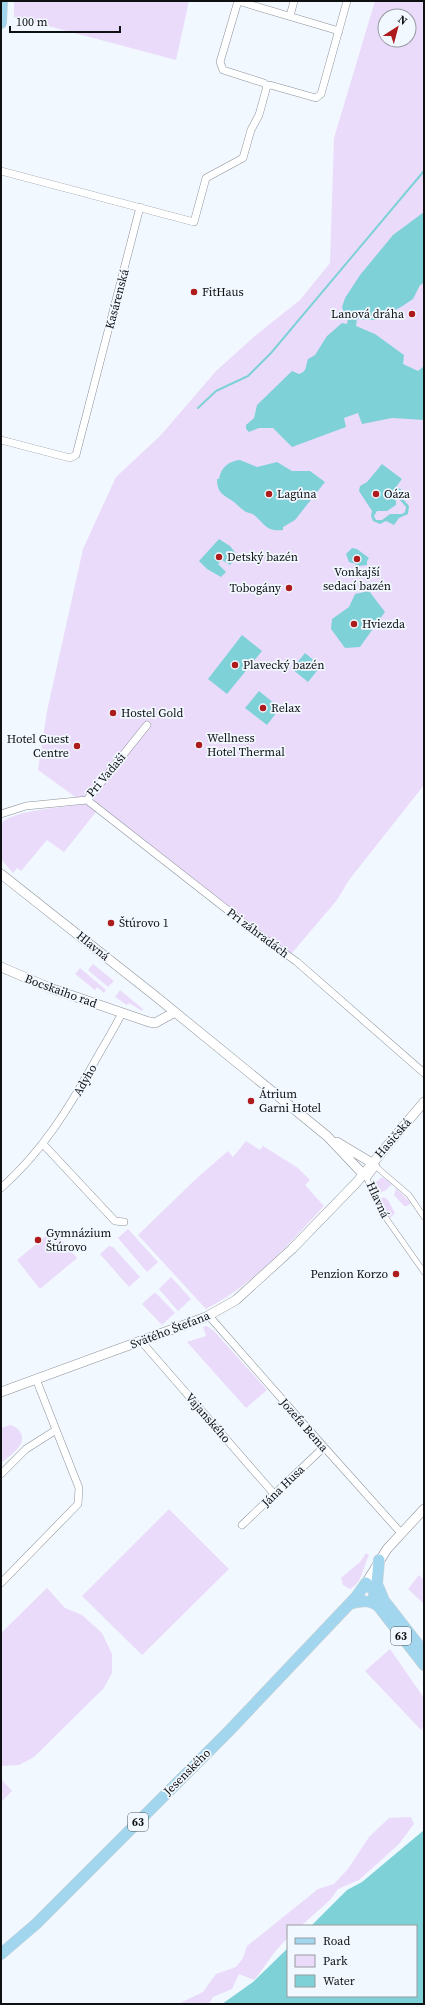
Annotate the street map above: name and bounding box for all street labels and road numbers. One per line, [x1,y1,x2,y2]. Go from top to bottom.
street label: Kasárenská [101,266,133,331]
street label: Pri Vadaši [83,749,129,800]
street label: Pri záhradách [224,904,292,962]
street label: Hlavná [73,928,114,965]
street label: Bocskaiho rad [23,971,100,1012]
street label: Adyho [70,1061,101,1099]
street label: Hasičská [371,1114,415,1161]
street label: Hlavná [363,1179,394,1222]
street label: Svätého Štefana [128,1307,213,1353]
street label: Vajanského [182,1390,234,1447]
street label: Jozefa Bema [276,1394,332,1456]
street label: Jána Husa [257,1461,309,1511]
road number: 63 [391,1627,411,1645]
street label: Jesenského [159,1745,214,1800]
road number: 63 [128,1813,148,1831]

